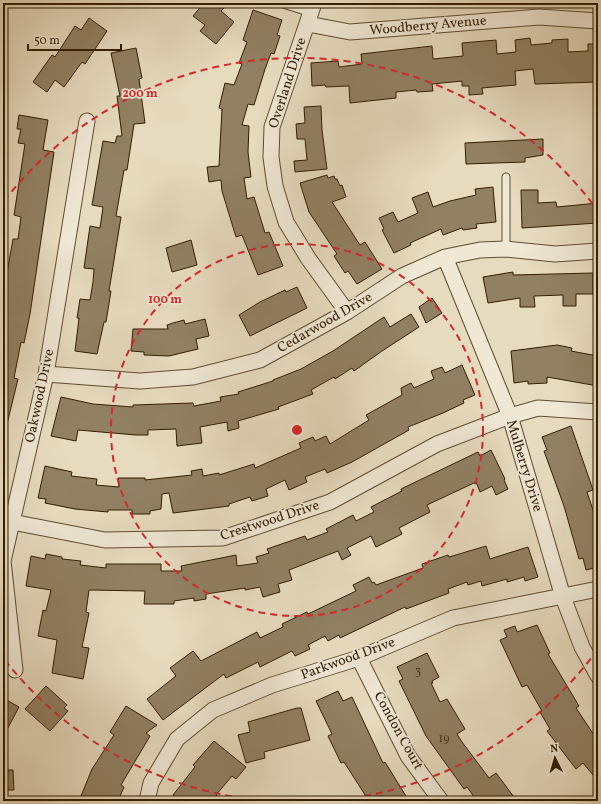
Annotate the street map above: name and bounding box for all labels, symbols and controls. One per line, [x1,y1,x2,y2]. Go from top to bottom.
street label: Woodberry Avenue [369,11,488,41]
scale bar [28,26,121,52]
text: 50 m [34,33,60,49]
street label: Overland Drive [264,35,312,131]
text: 200 m [122,86,158,102]
street label: Cedarwood Drive [274,288,376,358]
text: 100 m [148,292,182,308]
street label: Oakwood Drive [21,347,59,445]
street label: Mulberry Drive [501,418,547,515]
centre of rings [290,423,304,437]
street label: Crestwood Drive [218,496,322,546]
street label: Parkwood Drive [298,633,398,685]
house number: 3 [415,664,421,680]
street label: Condon Court [369,688,427,774]
house number: 19 [439,731,449,747]
north arrow [535,738,575,778]
text: N [550,742,559,757]

